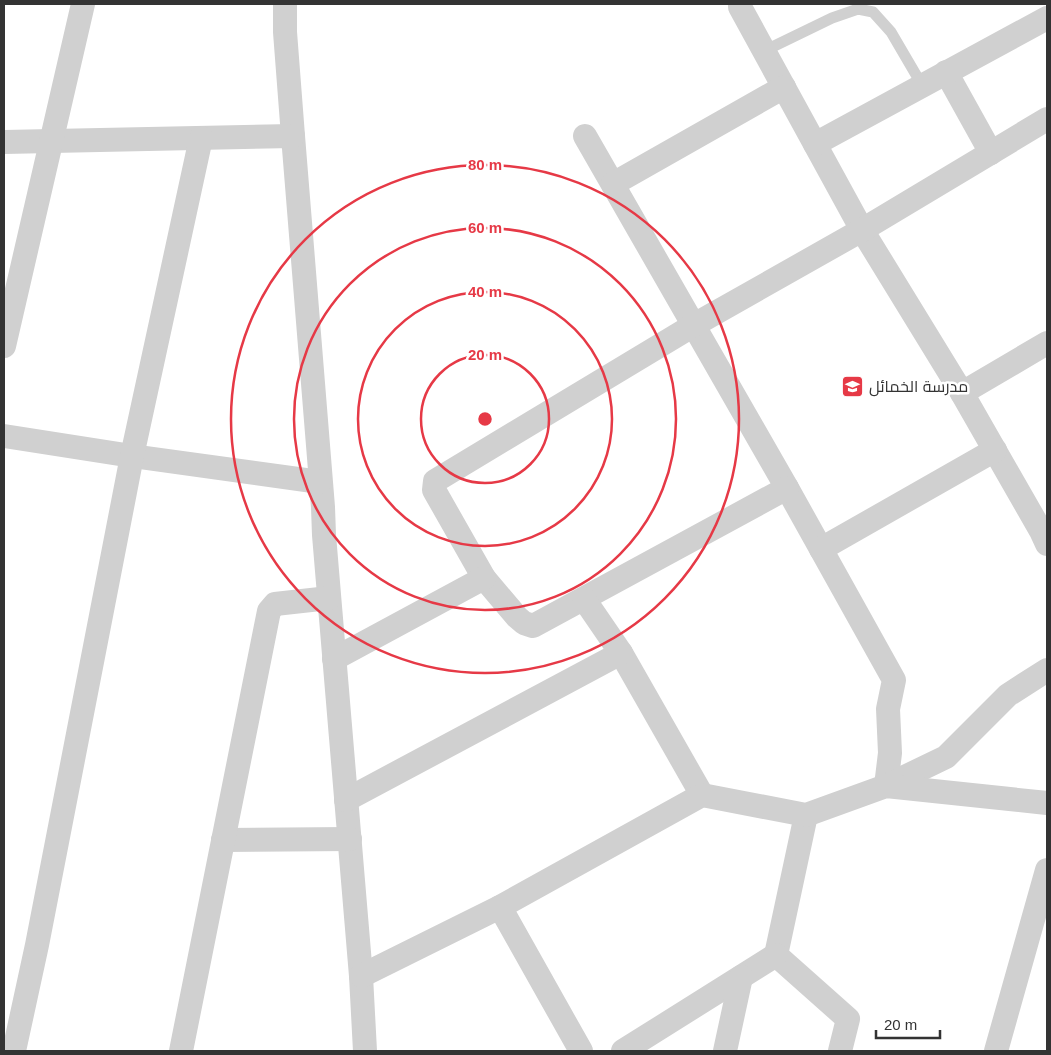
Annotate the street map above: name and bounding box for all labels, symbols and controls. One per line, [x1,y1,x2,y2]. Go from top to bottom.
text: 80 m [468,156,502,173]
text: 60 m [468,219,502,236]
text: 40 m [468,283,502,300]
text: 20 m [468,346,502,363]
school or university icon: مدرسة الخمائل [841,374,865,398]
place label: مدرسة الخمائل [869,378,968,397]
centre of rings [476,410,494,428]
scale bar [876,1008,940,1040]
text: 20 m [884,1016,917,1033]

